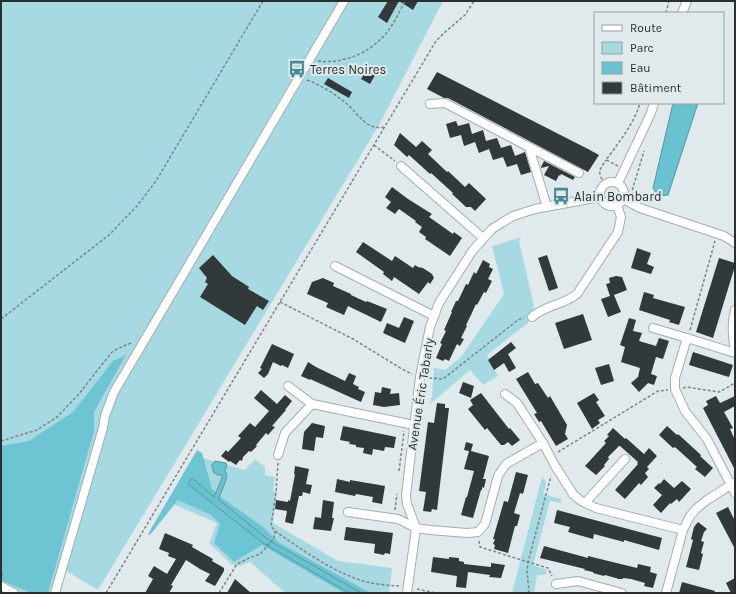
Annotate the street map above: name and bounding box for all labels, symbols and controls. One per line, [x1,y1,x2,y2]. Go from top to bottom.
legend [594,12,724,104]
text: Route [630,21,662,35]
text: Parc [630,41,654,55]
bus stop icon: Terres Noires [287,59,307,79]
text: Eau [630,61,651,75]
place label: Terres Noires [310,62,386,77]
text: Bâtiment [630,81,682,95]
bus stop icon: Alain Bombard [551,186,571,206]
place label: Alain Bombard [574,189,662,204]
street label: Avenue Éric Tabarly [402,337,437,451]

